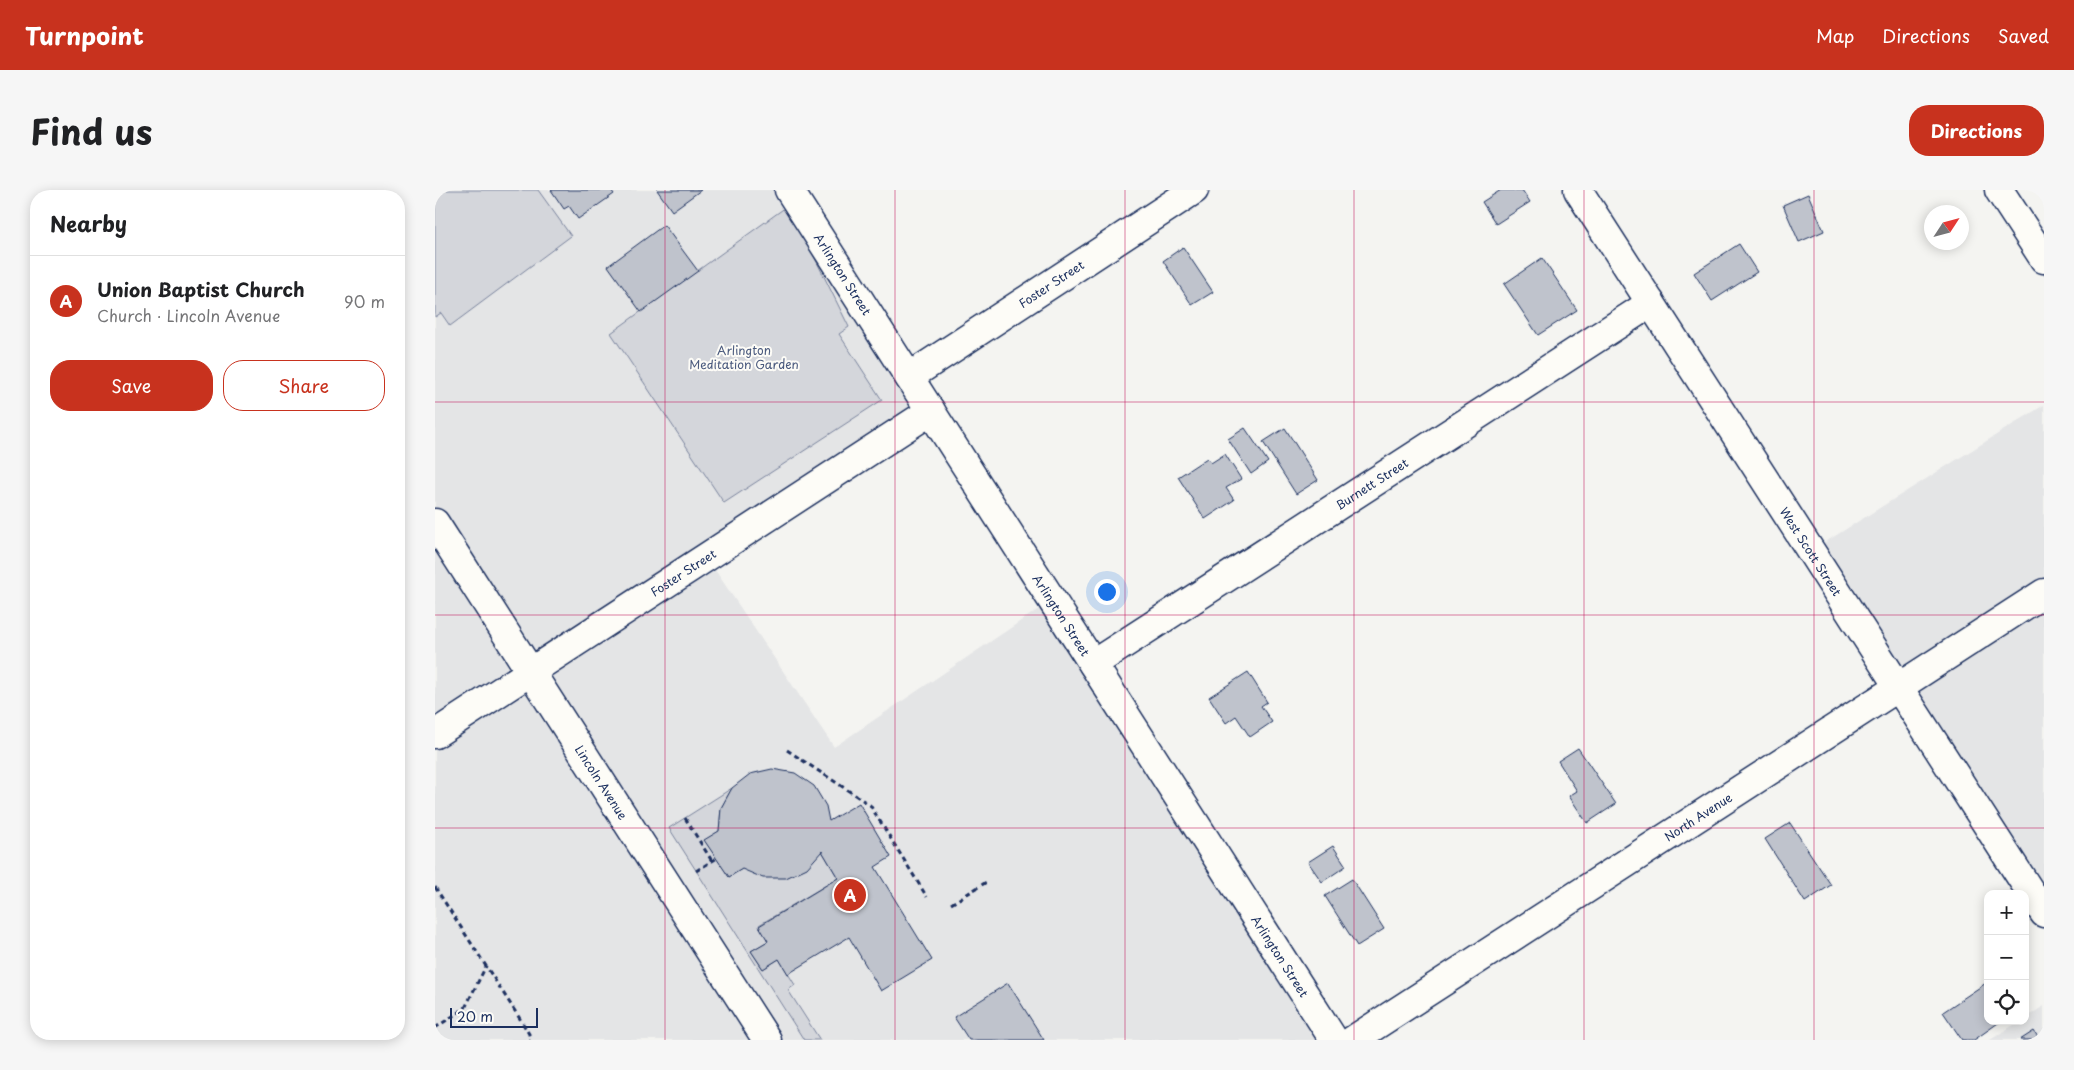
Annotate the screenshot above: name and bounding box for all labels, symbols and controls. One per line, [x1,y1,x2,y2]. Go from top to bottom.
text: Turnpoint [25,17,144,53]
text: Map [1816,22,1854,49]
text: Directions [1882,22,1970,49]
text: Saved [1998,22,2049,49]
text: Find us [30,104,152,157]
button: Directions [1909,105,2044,156]
north arrow [1924,205,1969,250]
text: Nearby [50,207,127,239]
street label: Arlington Street [810,230,876,319]
street label: Foster Street [1015,256,1088,312]
text: Union Baptist Church [97,275,305,303]
text: A [60,289,72,313]
text: 90 m [344,289,385,313]
text: Church · Lincoln Avenue [97,303,280,327]
park label: Arlington Meditation Garden [689,341,799,373]
button: Save [50,360,213,411]
button: Share [223,360,385,411]
street label: Burnett Street [1332,453,1412,514]
street label: West Scott Street [1776,503,1846,599]
street label: Foster Street [647,544,720,600]
street label: Arlington Street [1029,571,1095,660]
your location [1094,579,1120,605]
street label: Lincoln Avenue [571,741,632,823]
street label: North Avenue [1661,788,1736,845]
pin: A [834,876,866,914]
map controls [1984,890,2029,1025]
button: + [1984,890,2029,935]
street label: Arlington Street [1247,912,1313,1001]
button: − [1984,935,2029,980]
button: locate [1984,980,2029,1025]
scale bar [450,1005,537,1028]
text: 20 m [457,1006,493,1027]

